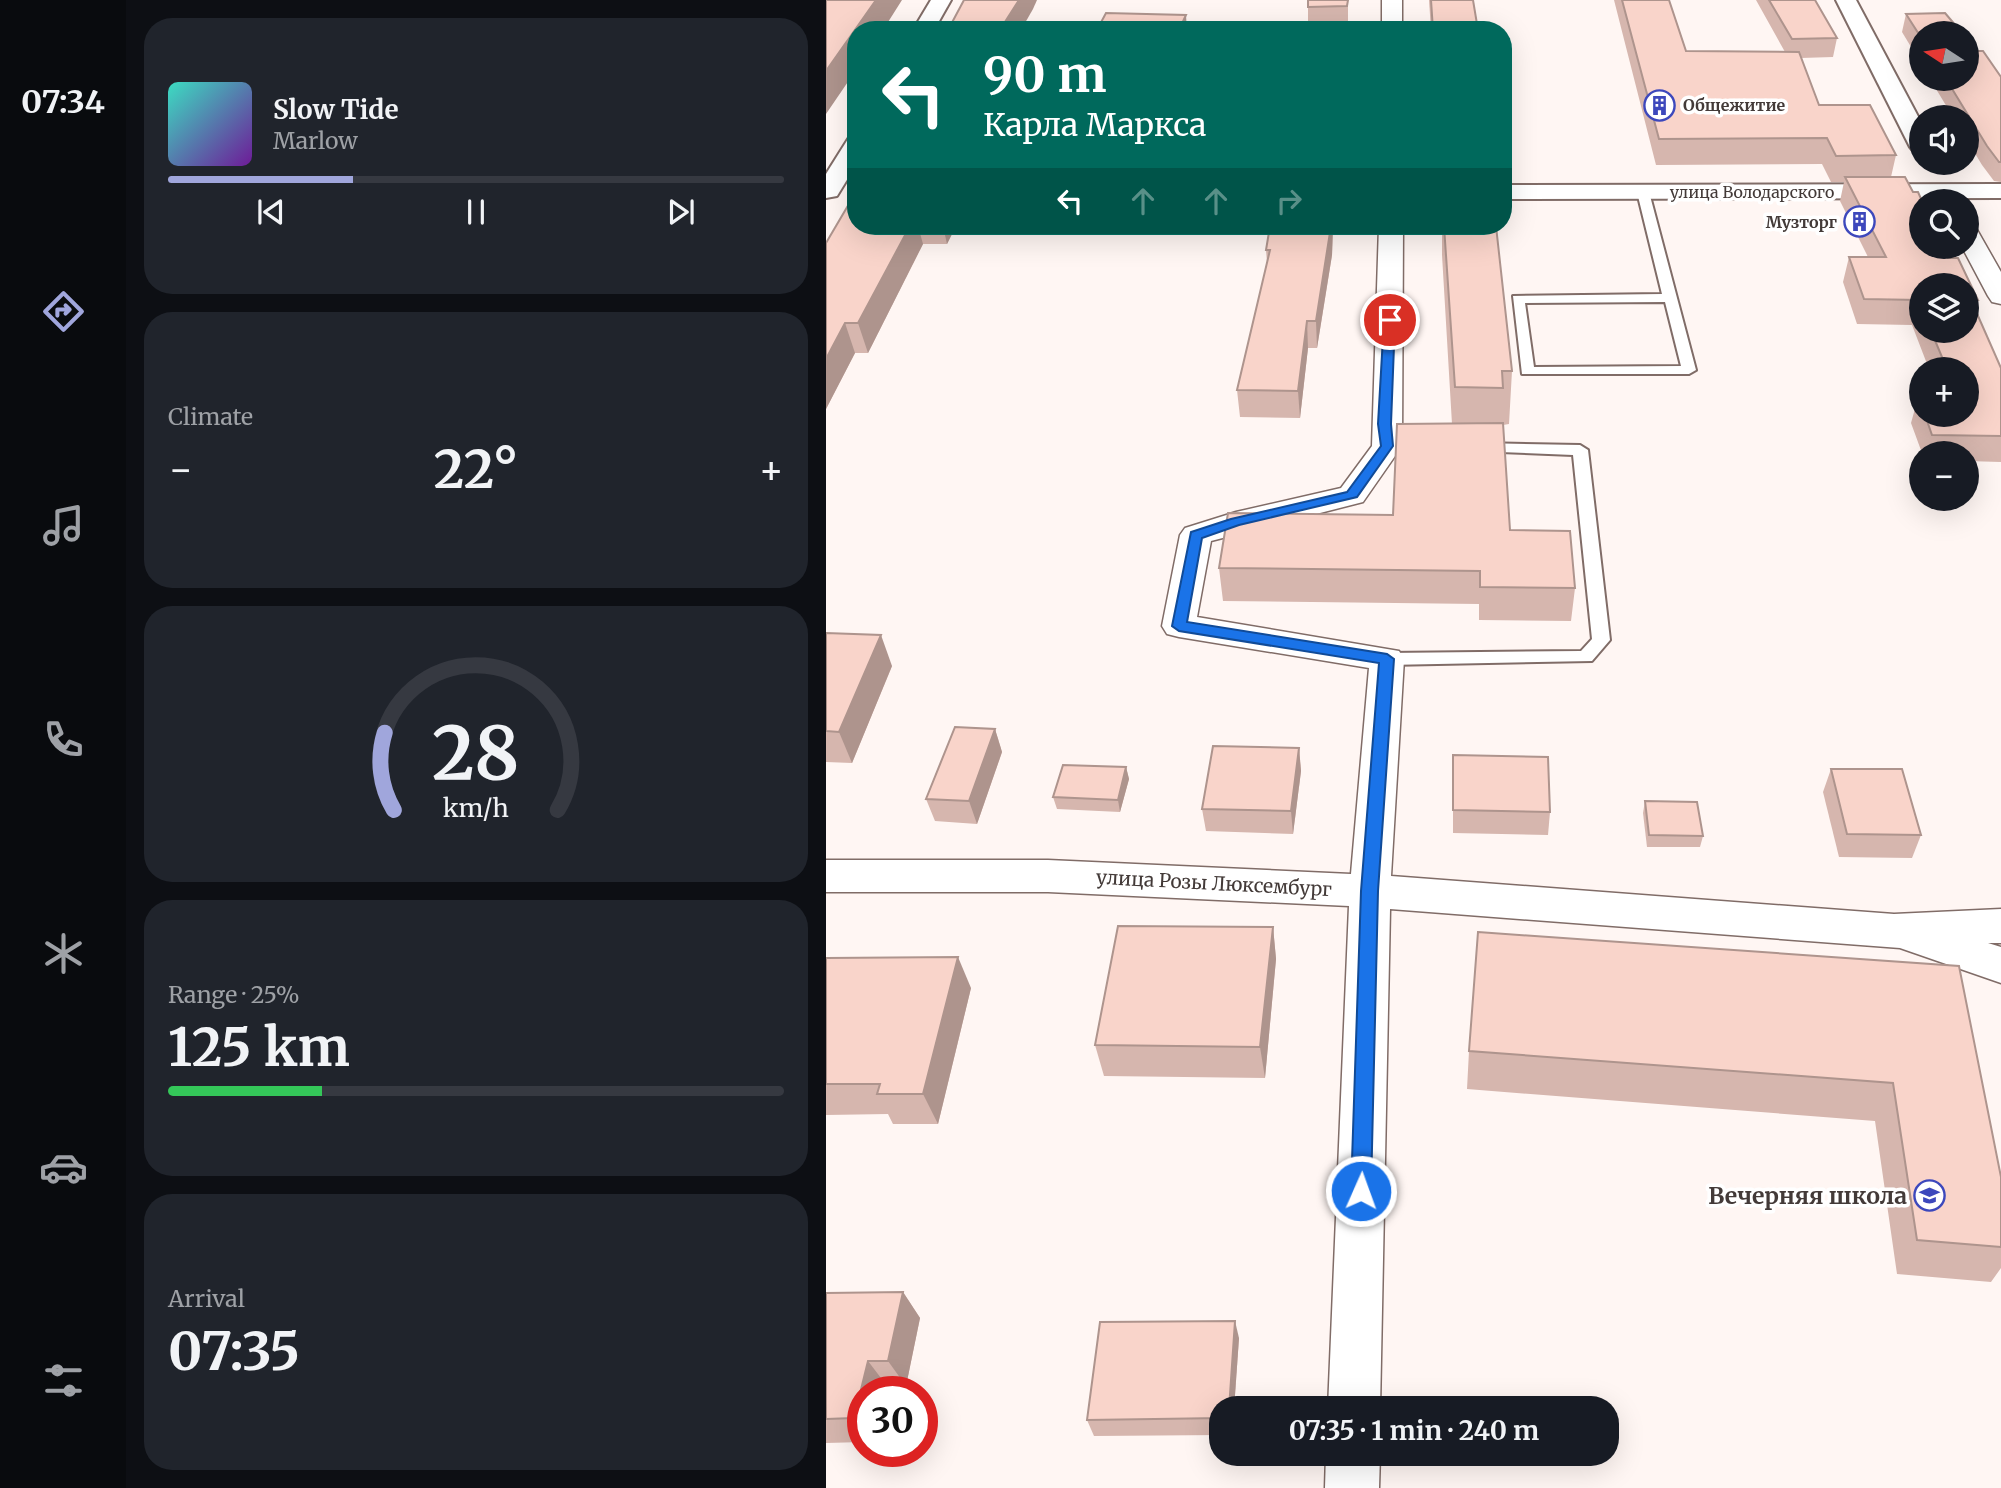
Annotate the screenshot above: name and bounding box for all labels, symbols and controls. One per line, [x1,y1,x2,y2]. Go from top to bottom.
north arrow [1909,21,1979,91]
map controls [1909,21,1979,511]
text: 90 m [983,44,1107,105]
icon: left [868,49,959,140]
text: 07:34 [21,82,105,122]
building icon: Общежитие [1643,88,1677,122]
text: Slow Tide [273,93,399,126]
place label: Общежитие [1683,95,1786,115]
text: Карла Маркса [983,105,1206,145]
button: sound [1909,105,1979,175]
text: Marlow [273,126,358,155]
icon: left [1051,182,1089,220]
icon: ahead [1124,182,1162,220]
icon: ahead [1197,182,1235,220]
icon: right [1270,182,1308,220]
street label: улица Володарского [1670,182,1834,202]
button: search [1909,189,1979,259]
icon: previous [252,193,290,231]
icon: pause [457,193,495,231]
icon: next [662,193,700,231]
building icon: Музторг [1843,205,1877,239]
place label: Музторг [1766,212,1838,232]
button: layers [1909,273,1979,343]
icon: directions [39,287,88,336]
pin [1360,290,1420,350]
icon: arrive [1371,301,1409,339]
button: + [1909,357,1979,427]
text: Climate [168,402,253,431]
text: 22° [434,437,518,502]
button: − [1909,441,1979,511]
text: − [168,446,193,493]
text: + [759,446,784,493]
icon: music [39,501,88,550]
text: 28 [432,708,520,800]
icon: phone [39,715,88,764]
text: km/h [443,792,509,824]
street label: улица Розы Люксембург [1096,865,1333,901]
icon: climate [39,929,88,978]
text: Range · 25% [168,980,299,1009]
text: 125 km [168,1015,350,1080]
icon: car [39,1143,88,1192]
position arrow [1324,1154,1398,1228]
school or university icon: Вечерняя школа [1913,1179,1947,1213]
place label: Вечерняя школа [1708,1181,1907,1210]
text: Arrival [168,1284,245,1313]
text: 07:35 [168,1319,300,1384]
icon: filters [39,1356,88,1405]
speed limit sign: 30 [847,1376,938,1467]
text: 07:35 · 1 min · 240 m [1289,1414,1539,1447]

